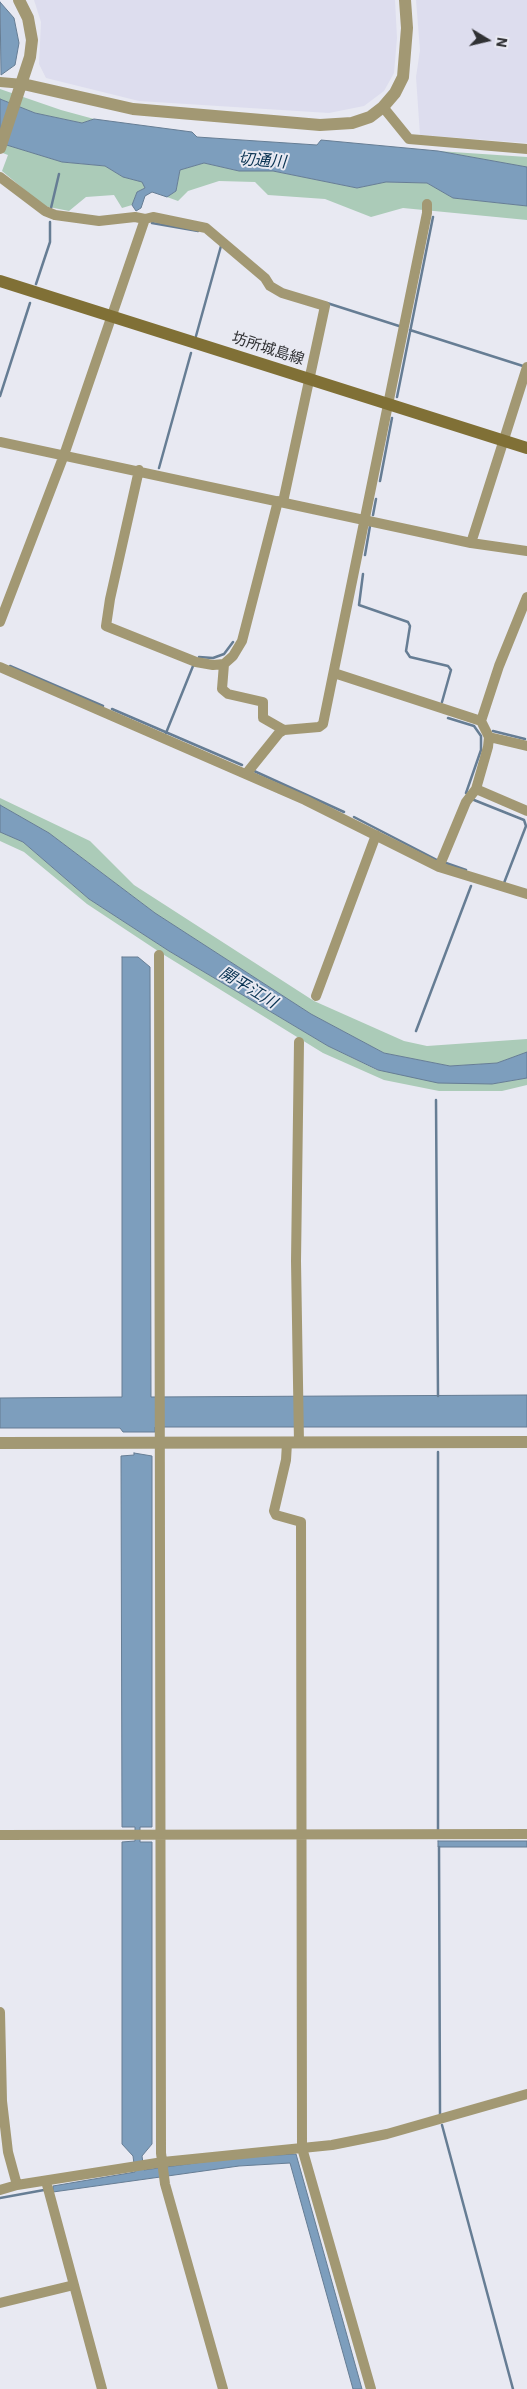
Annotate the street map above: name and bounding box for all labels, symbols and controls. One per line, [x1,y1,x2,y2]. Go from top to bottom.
north arrow [462,15,512,65]
text: N [492,36,511,49]
water label: 切通川 [237,150,287,172]
street label: 坊所城島線 [230,329,306,369]
water label: 開平江川 [216,963,280,1013]

